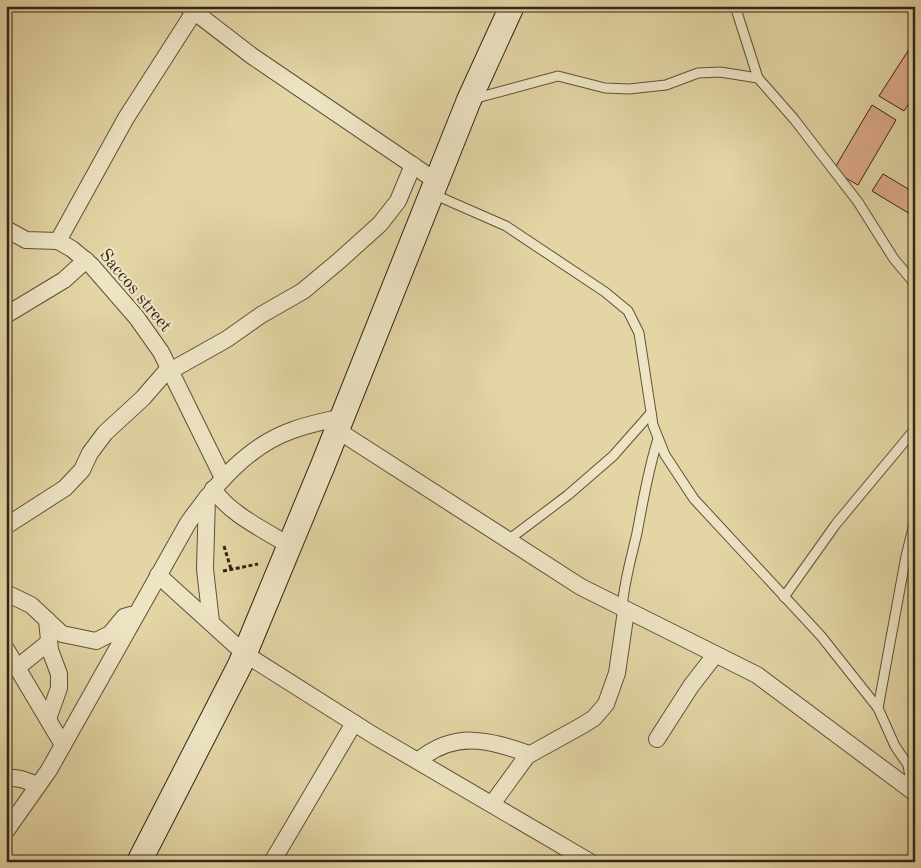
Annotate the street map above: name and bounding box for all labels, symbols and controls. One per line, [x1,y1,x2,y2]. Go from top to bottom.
street label: Saccos street [96,246,175,335]

